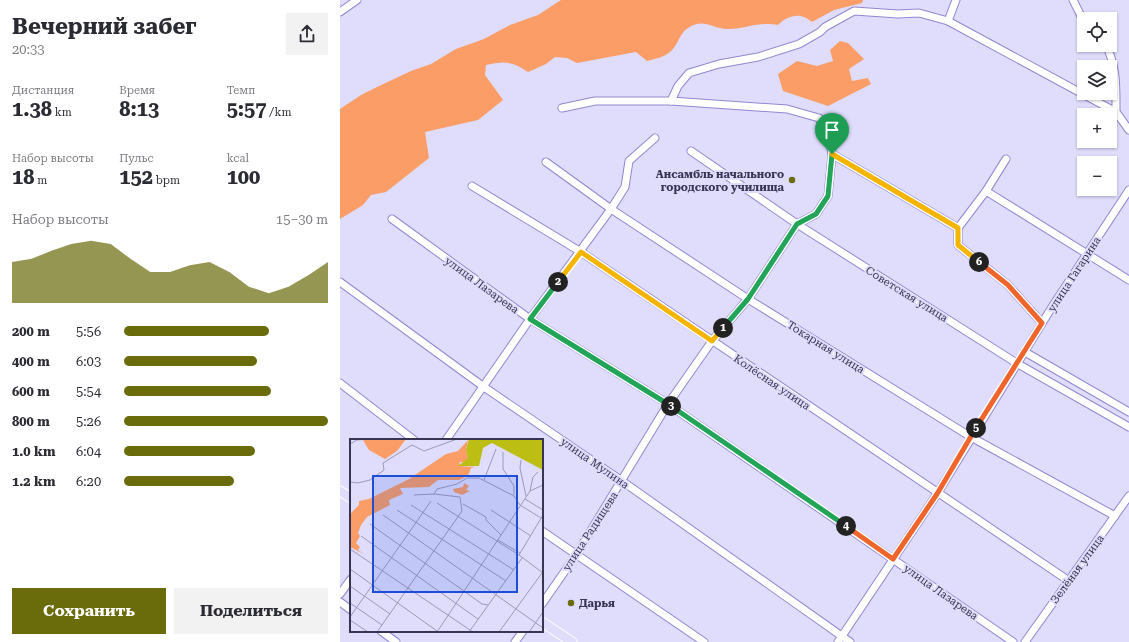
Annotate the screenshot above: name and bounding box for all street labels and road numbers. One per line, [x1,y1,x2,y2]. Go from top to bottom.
street label: улица Гагарина [1045,234,1104,314]
street label: улица Лазарева [442,254,521,317]
street label: Советская улица [863,264,950,325]
street label: Токарная улица [785,318,867,377]
street label: Колёсная улица [731,352,812,413]
street label: улица Мулина [558,435,631,492]
street label: улица Радищева [560,489,621,573]
street label: Зелёная улица [1048,532,1107,606]
street label: улица Лазарева [901,562,980,623]

